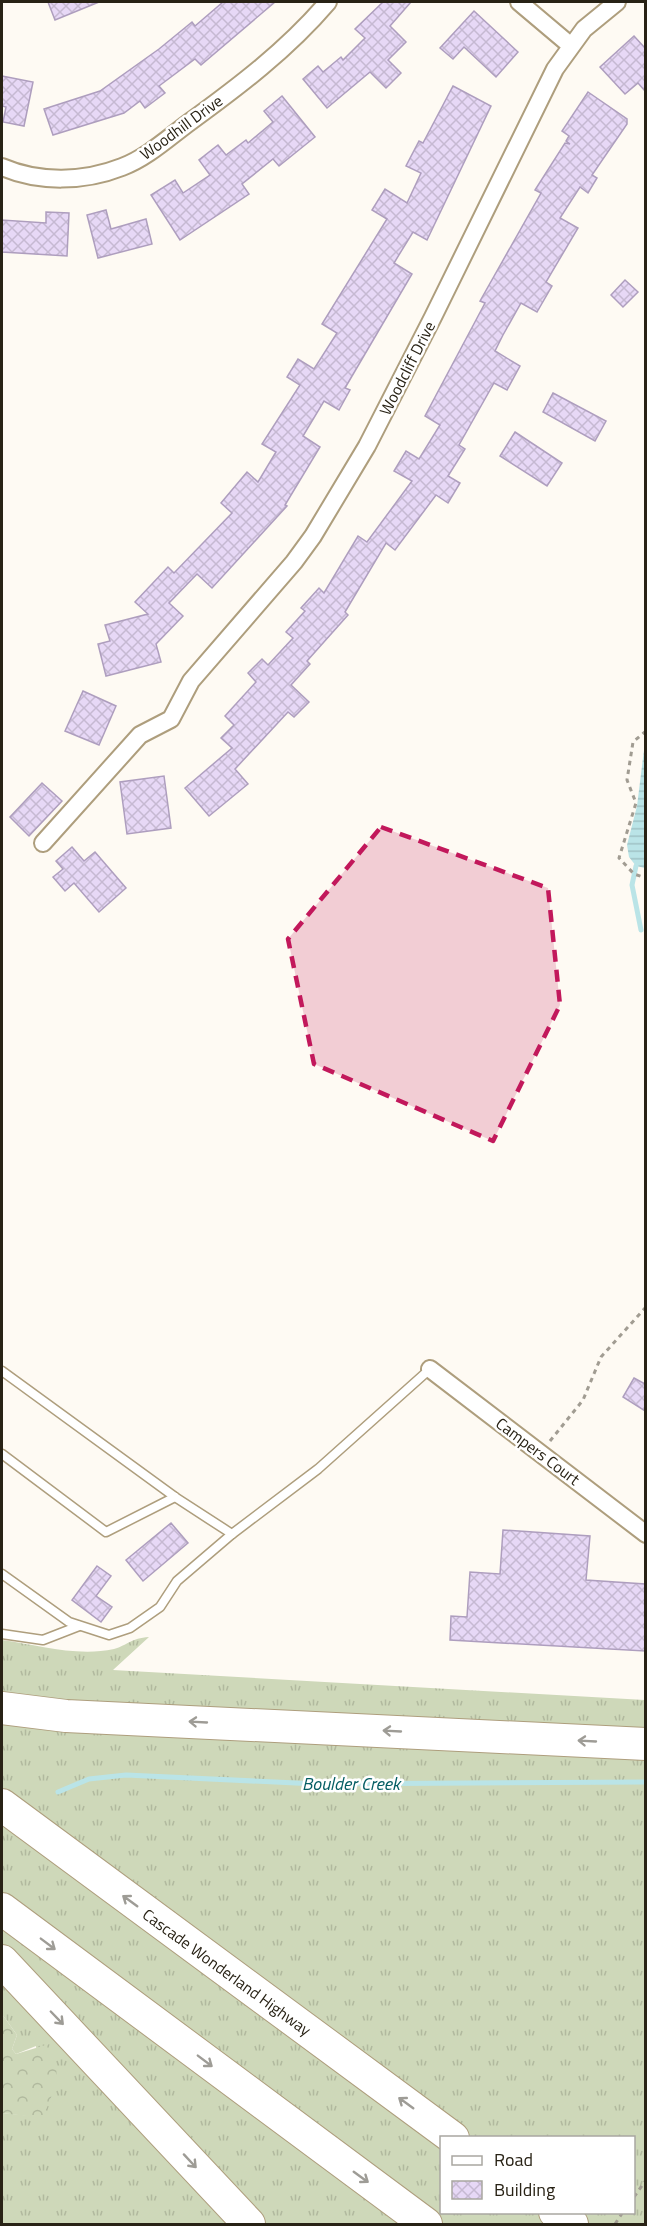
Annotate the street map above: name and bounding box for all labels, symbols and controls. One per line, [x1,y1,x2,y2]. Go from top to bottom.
street label: Woodhill Drive [135,89,227,165]
street label: Woodcliff Drive [373,317,441,419]
street label: Campers Court [491,1411,585,1491]
one-way arrow [188,1717,208,1728]
one-way arrow [383,1726,403,1737]
one-way arrow [578,1735,598,1746]
water label: Boulder Creek [302,1770,402,1797]
one-way arrow [122,1895,138,1907]
street label: Cascade Wonderland Highway [138,1903,317,2042]
one-way arrow [40,1938,56,1951]
one-way arrow [50,2011,64,2026]
one-way arrow [196,2055,212,2067]
one-way arrow [398,2097,414,2109]
legend [440,2136,635,2214]
text: Road [494,2146,533,2173]
one-way arrow [182,2154,197,2169]
one-way arrow [353,2171,369,2183]
text: Building [494,2176,555,2203]

